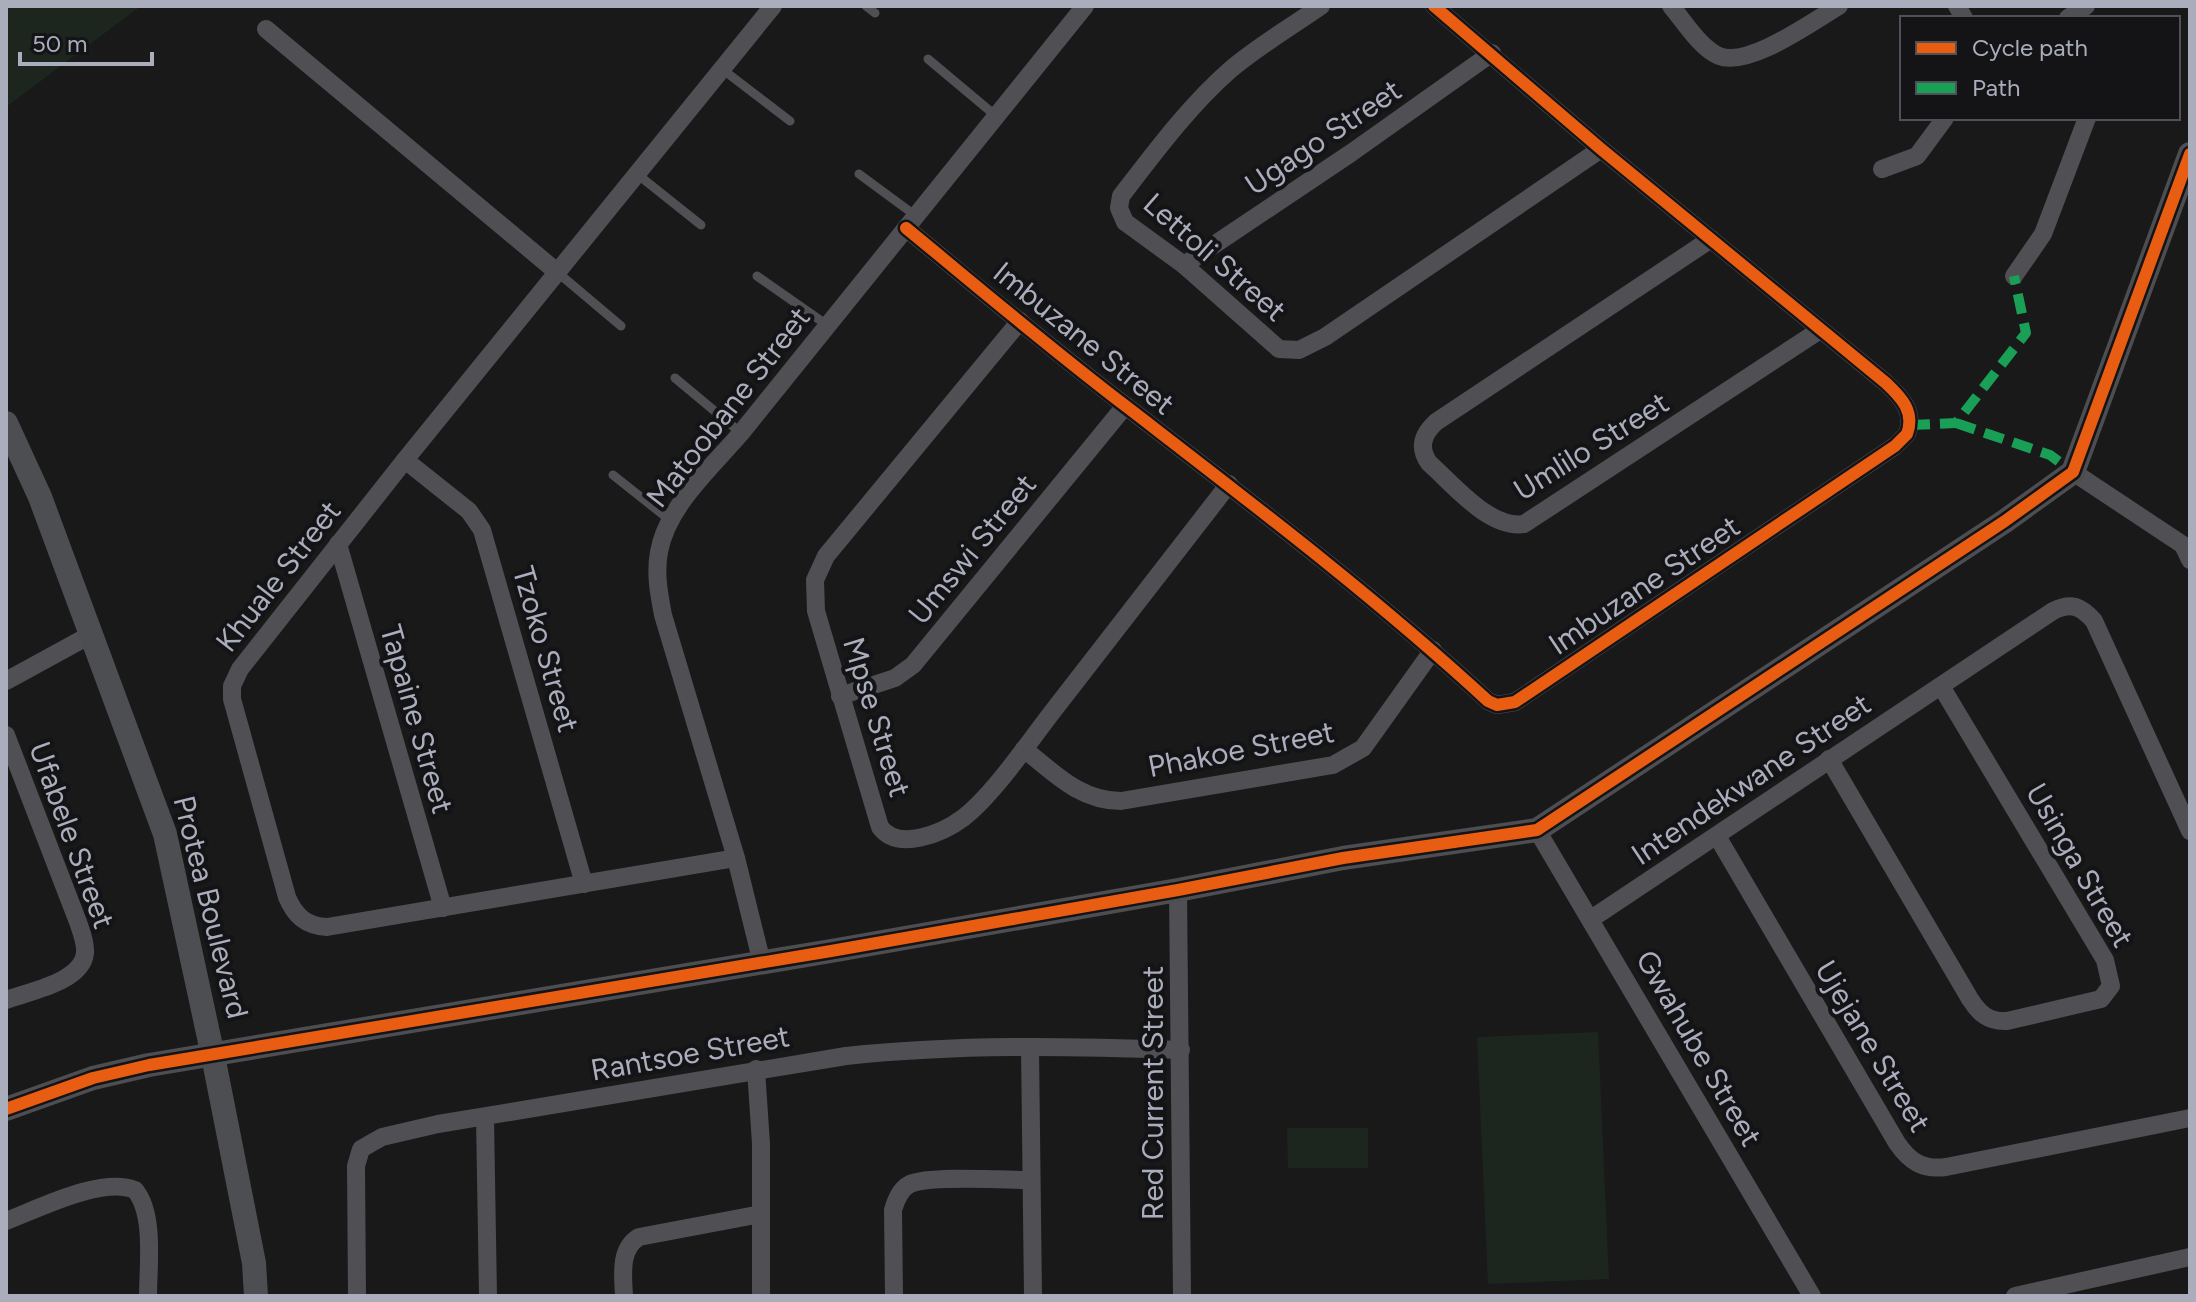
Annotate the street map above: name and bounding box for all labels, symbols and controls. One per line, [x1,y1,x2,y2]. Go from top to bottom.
scale bar [20,16,152,66]
legend [1900,16,2180,120]
text: 50 m [32,29,88,58]
text: Cycle path [1972,33,2088,62]
street label: Ugago Street [1238,71,1408,203]
text: Path [1972,73,2020,102]
street label: Lettoli Street [1136,185,1294,329]
street label: Imbuzane Street [986,254,1182,422]
street label: Matoobane Street [638,299,818,515]
street label: Umlilo Street [1507,384,1675,508]
street label: Umswi Street [900,466,1044,632]
street label: Khuale Street [208,493,348,659]
street label: Imbuzane Street [1541,507,1747,663]
street label: Tzoko Street [505,562,587,736]
street label: Tapaine Street [372,620,462,818]
street label: Mpse Street [835,633,919,801]
street label: Intendekwane Street [1624,685,1878,873]
street label: Phakoe Street [1145,713,1337,785]
street label: Ufabele Street [21,737,123,933]
street label: Usinga Street [2018,776,2142,954]
street label: Protea Boulevard [165,792,257,1022]
street label: Gwahube Street [1628,943,1770,1153]
street label: Ujejane Street [1807,954,1939,1138]
street label: Red Current Street [1134,966,1171,1220]
street label: Rantsoe Street [588,1017,792,1089]

